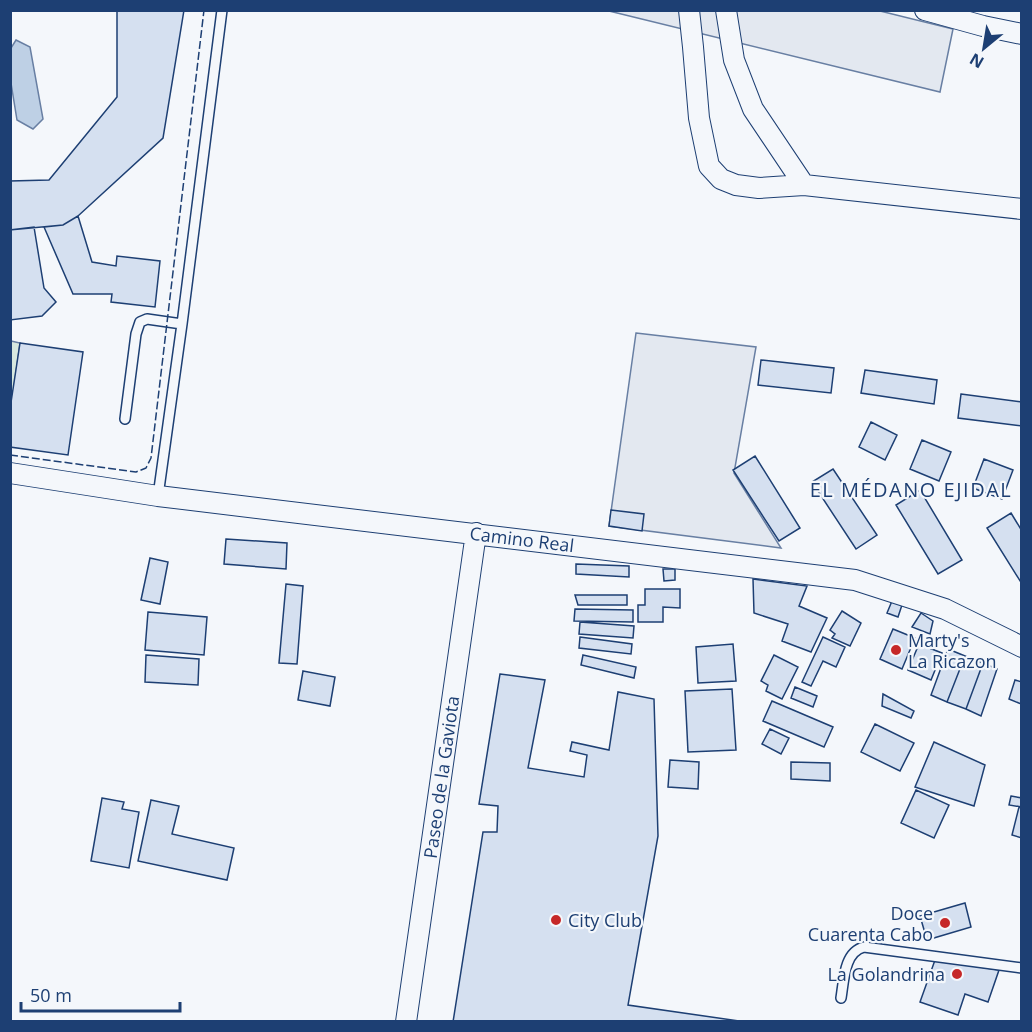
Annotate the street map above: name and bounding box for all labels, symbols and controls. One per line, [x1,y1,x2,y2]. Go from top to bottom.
north arrow [954,18,1014,78]
text: N [965,48,988,74]
district label: EL MÉDANO EJIDAL [810,476,1012,503]
street label: Camino Real [468,521,576,557]
place label: Marty's La Ricazon [908,628,997,673]
marker: Marty's La Ricazon [889,643,903,657]
street label: Paseo de la Gaviota [418,694,464,860]
place label: Doce Cuarenta Cabo [808,901,933,946]
place label: City Club [568,908,642,932]
marker: City Club [549,913,563,927]
marker: Doce Cuarenta Cabo [938,916,952,930]
place label: La Golandrina [827,962,945,986]
marker: La Golandrina [950,967,964,981]
scale bar [21,975,180,1013]
text: 50 m [30,983,72,1007]

